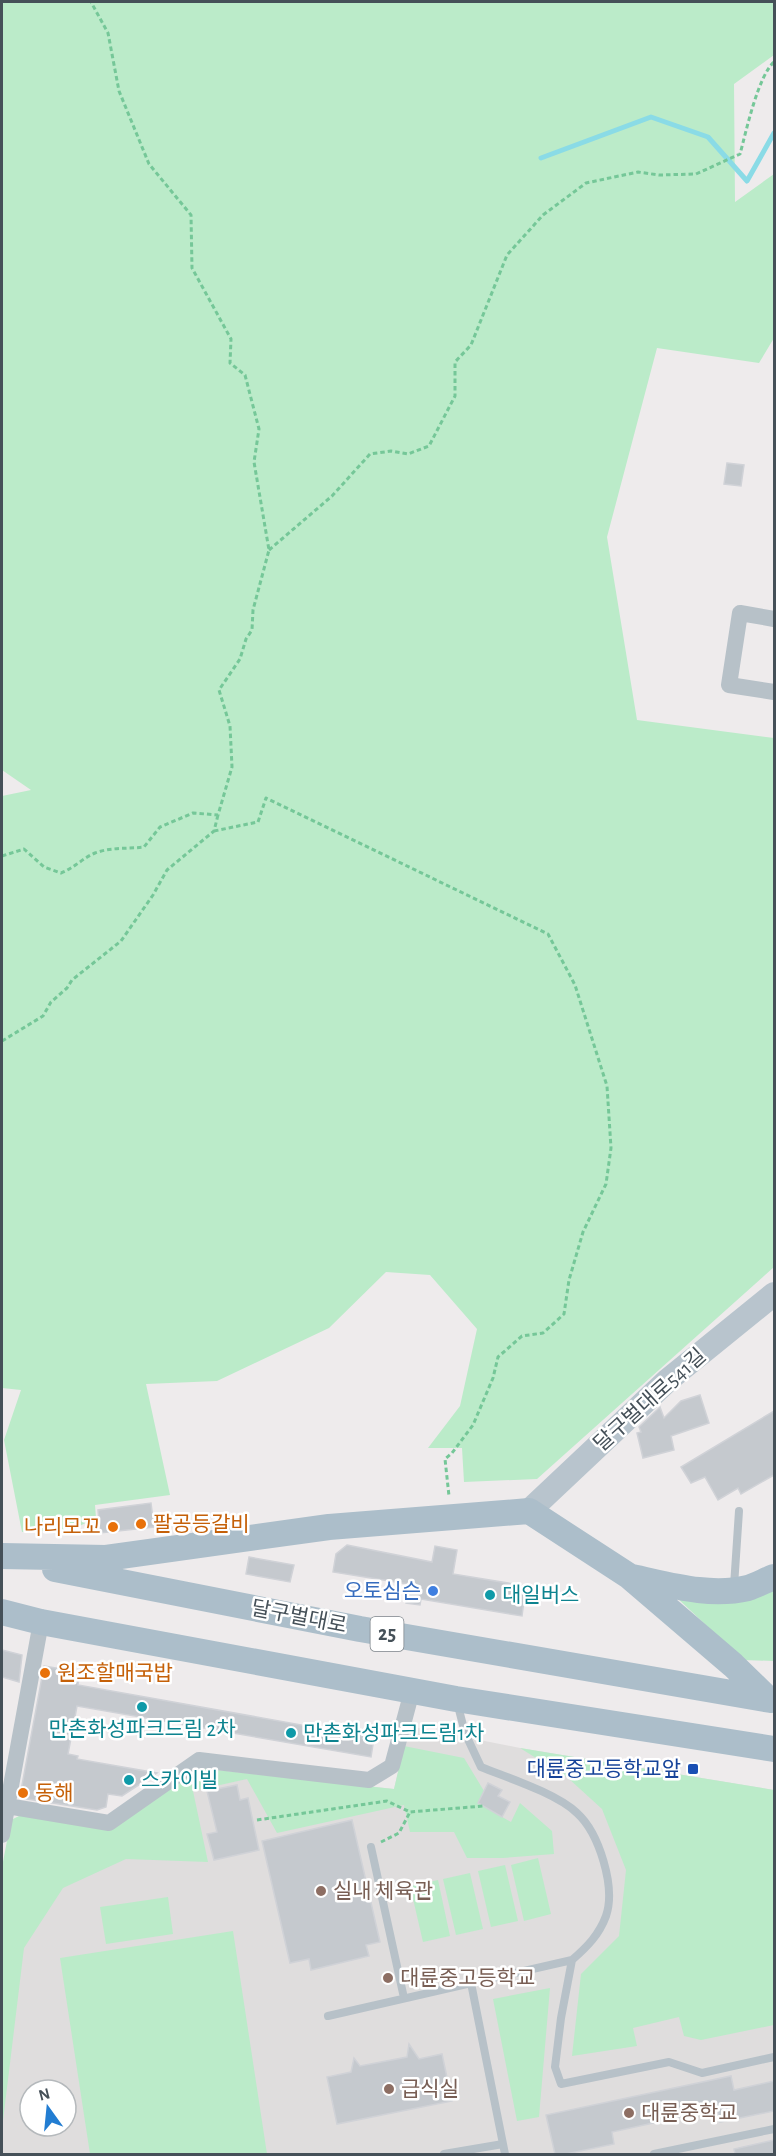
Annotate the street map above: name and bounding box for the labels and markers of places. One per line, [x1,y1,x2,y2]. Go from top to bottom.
place label: 팔공등갈비 [153,1513,250,1535]
place label: 나리모꼬 [24,1516,101,1538]
marker: 팔공등갈비 [134,1517,148,1531]
marker: 나리모꼬 [106,1520,120,1534]
place label: 오토심슨 [344,1580,421,1602]
marker: 오토심슨 [426,1584,440,1598]
place label: 대일버스 [502,1584,579,1606]
marker: 대일버스 [483,1588,497,1602]
place label: 원조할매국밥 [57,1662,173,1684]
marker: 원조할매국밥 [38,1666,52,1680]
marker: 만촌화성파크드림 2차 [135,1700,149,1714]
place label: 만촌화성파크드림 2차 [49,1718,235,1740]
place label: 만촌화성파크드림1차 [303,1722,484,1744]
marker: 만촌화성파크드림1차 [284,1726,298,1740]
place label: 대륜중고등학교앞 [526,1758,681,1780]
marker: 대륜중고등학교앞 [686,1762,700,1776]
place label: 스카이빌 [141,1769,218,1791]
marker: 스카이빌 [122,1773,136,1787]
place label: 동해 [35,1782,74,1804]
marker: 동해 [16,1786,30,1800]
place label: 실내 체육관 [333,1880,433,1902]
marker: 실내 체육관 [314,1884,328,1898]
place label: 대륜중고등학교 [400,1967,535,1989]
marker: 대륜중고등학교 [381,1971,395,1985]
place label: 급식실 [401,2078,459,2100]
marker: 급식실 [382,2082,396,2096]
place label: 대륜중학교 [641,2102,738,2124]
marker: 대륜중학교 [622,2106,636,2120]

